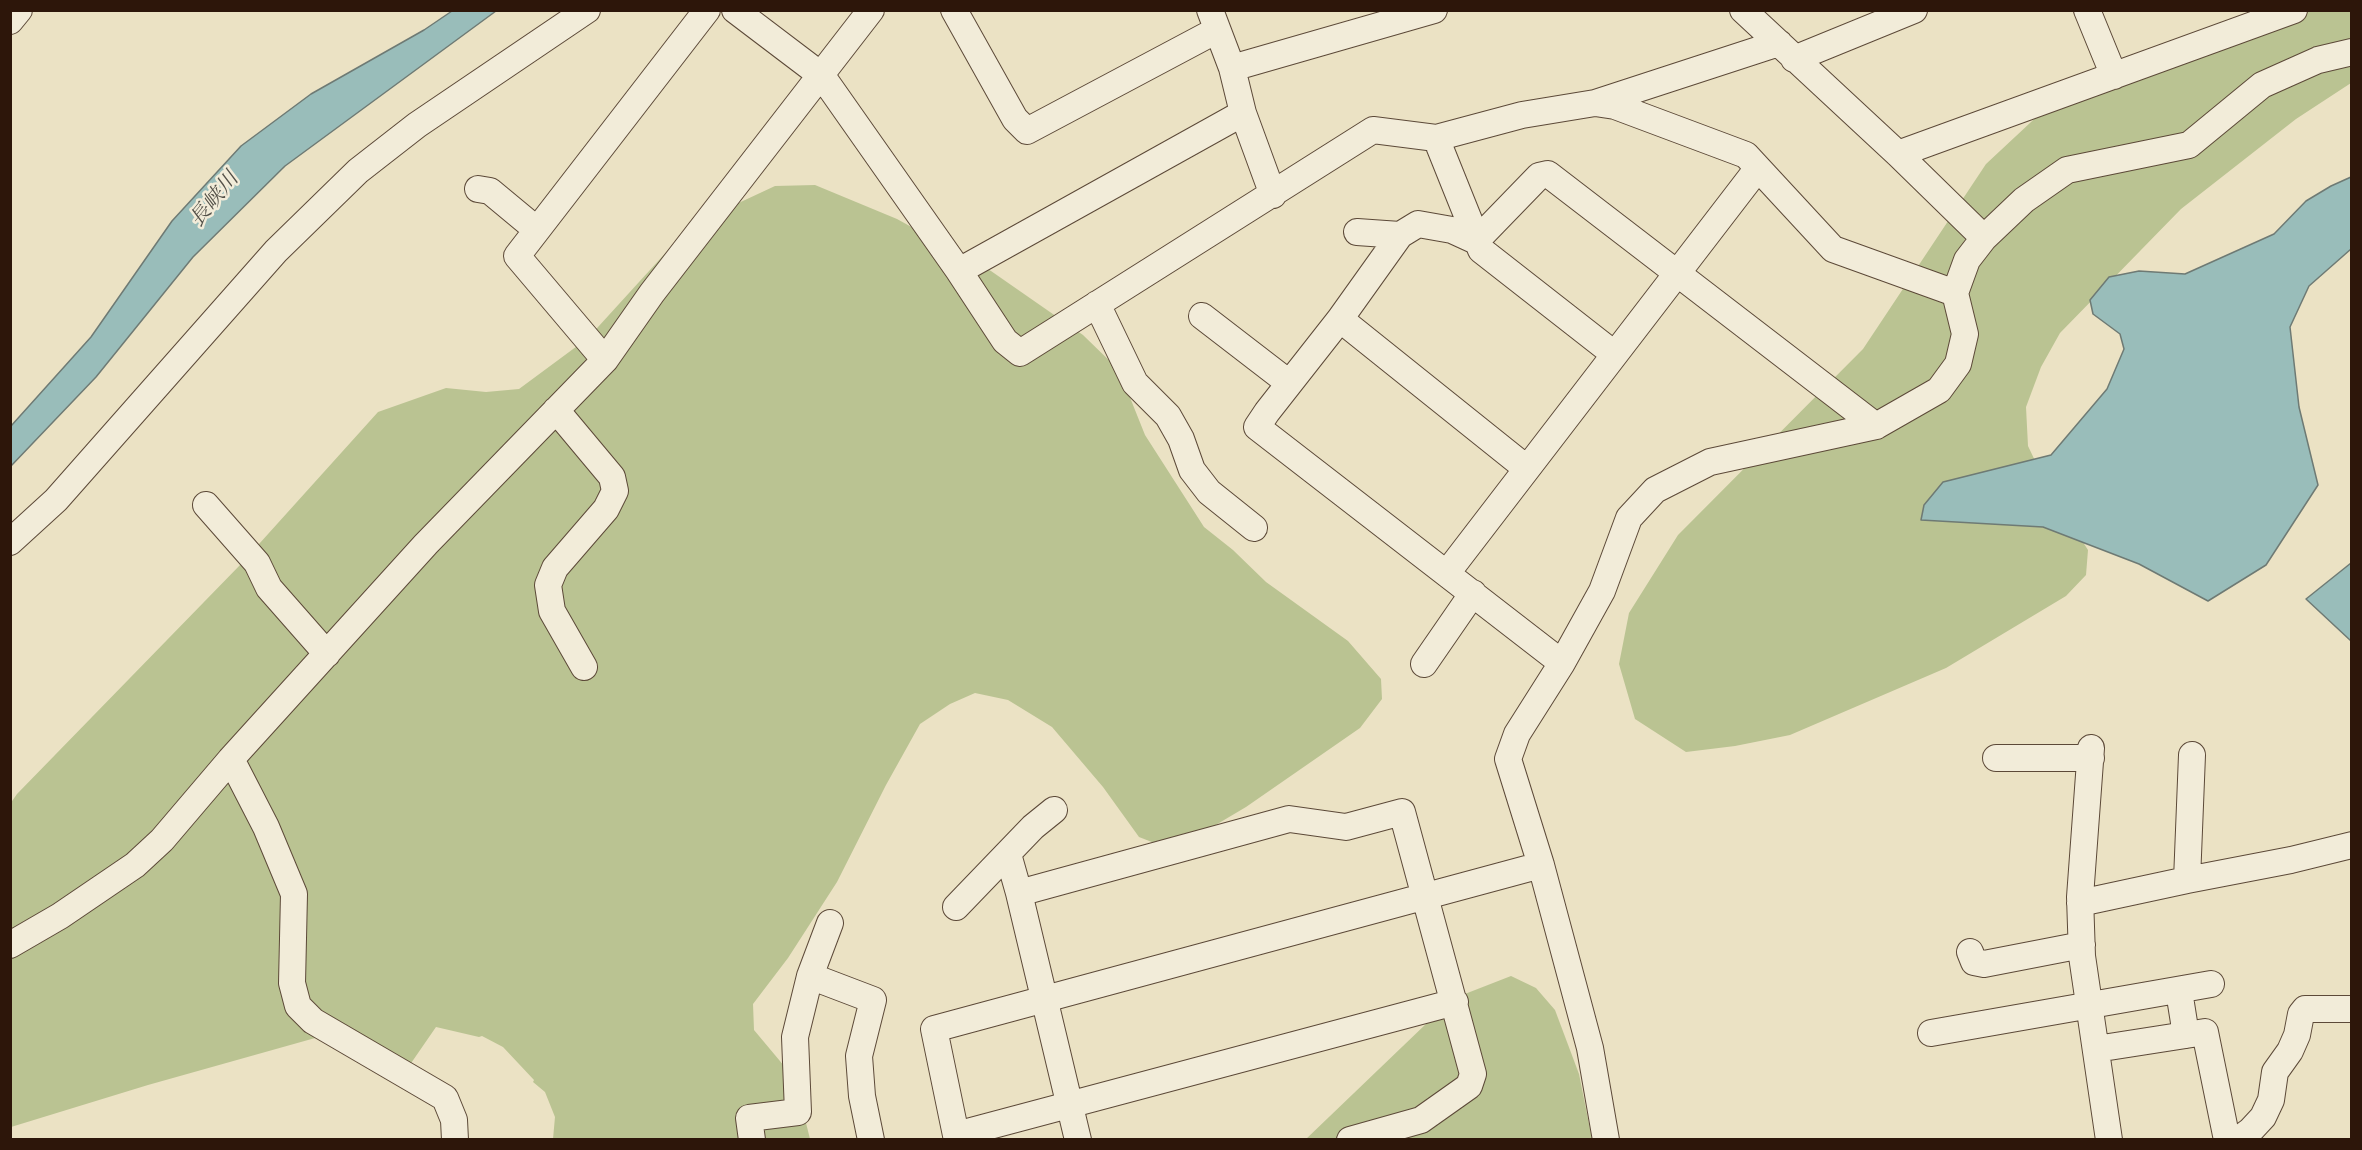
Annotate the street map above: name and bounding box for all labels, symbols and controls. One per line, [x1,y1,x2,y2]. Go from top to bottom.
water label: 長峡川 [185,168,245,232]

